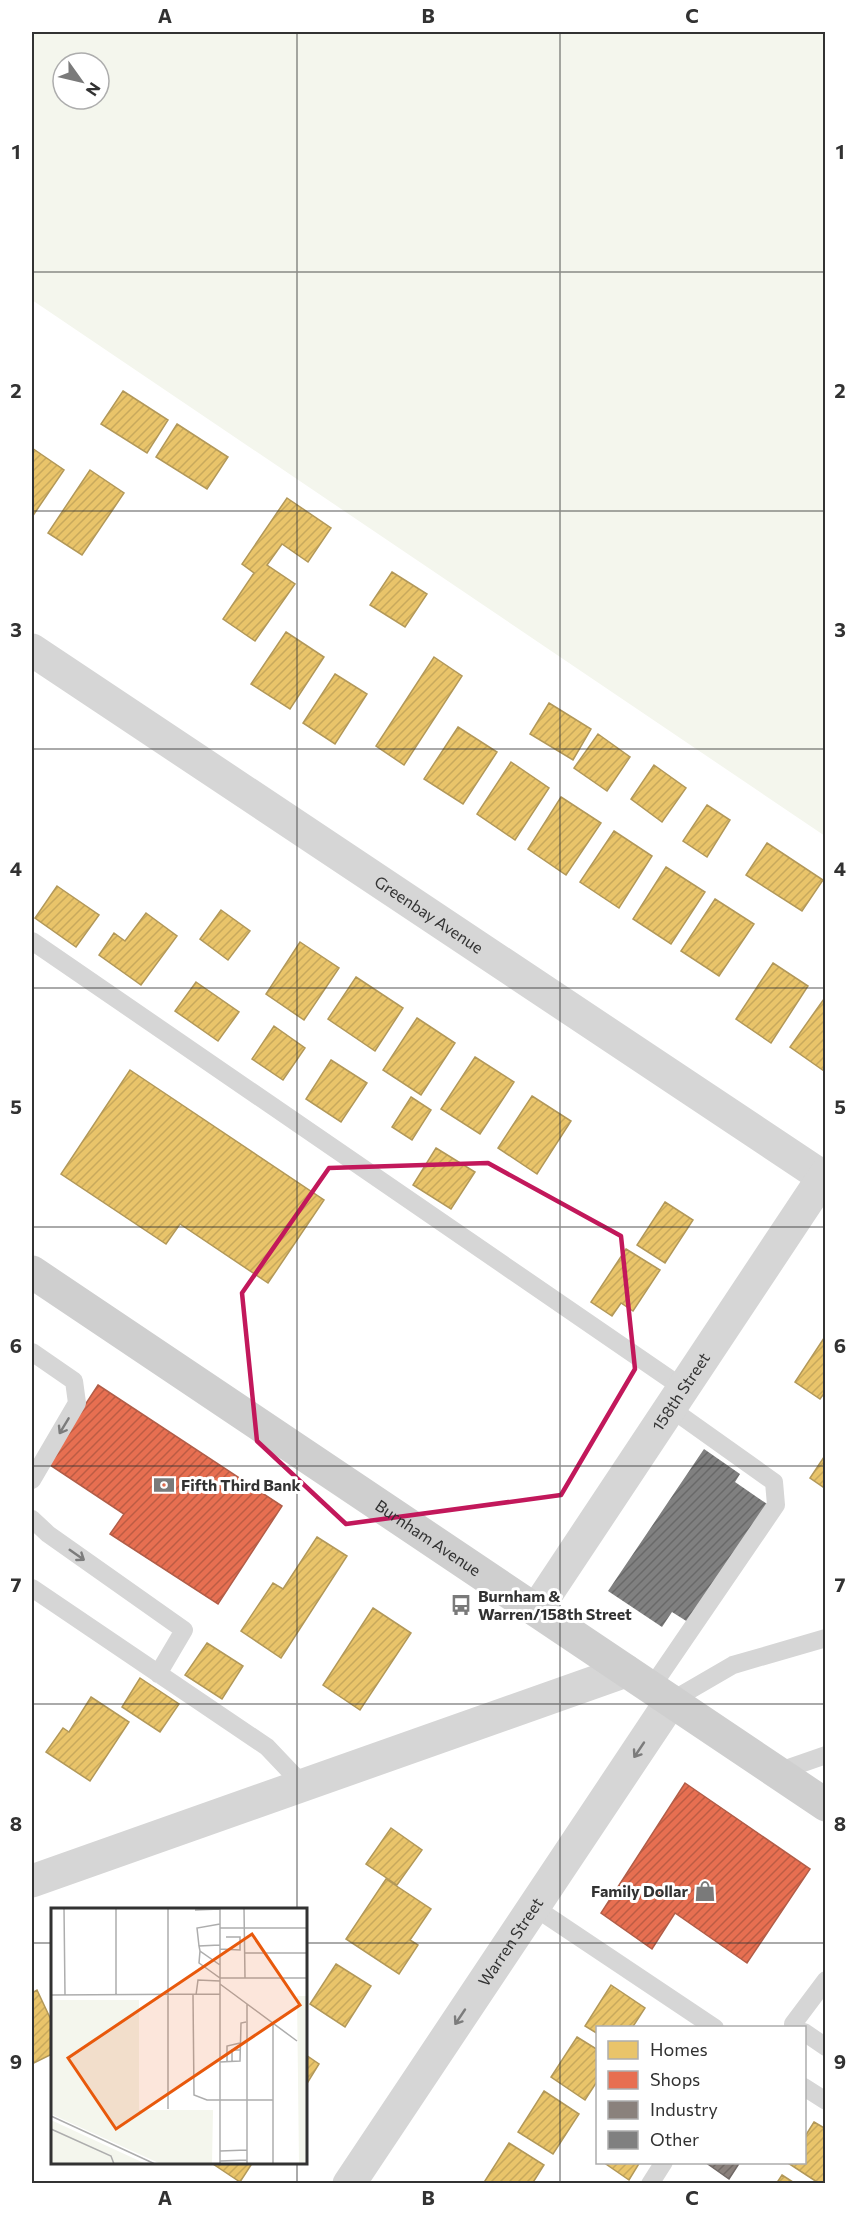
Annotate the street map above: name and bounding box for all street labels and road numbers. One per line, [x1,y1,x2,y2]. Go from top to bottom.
street label: Greenbay Avenue [371,871,487,957]
street label: 158th Street [648,1348,713,1434]
street label: Burnham Avenue [372,1495,485,1580]
street label: Warren Street [474,1893,547,1989]

